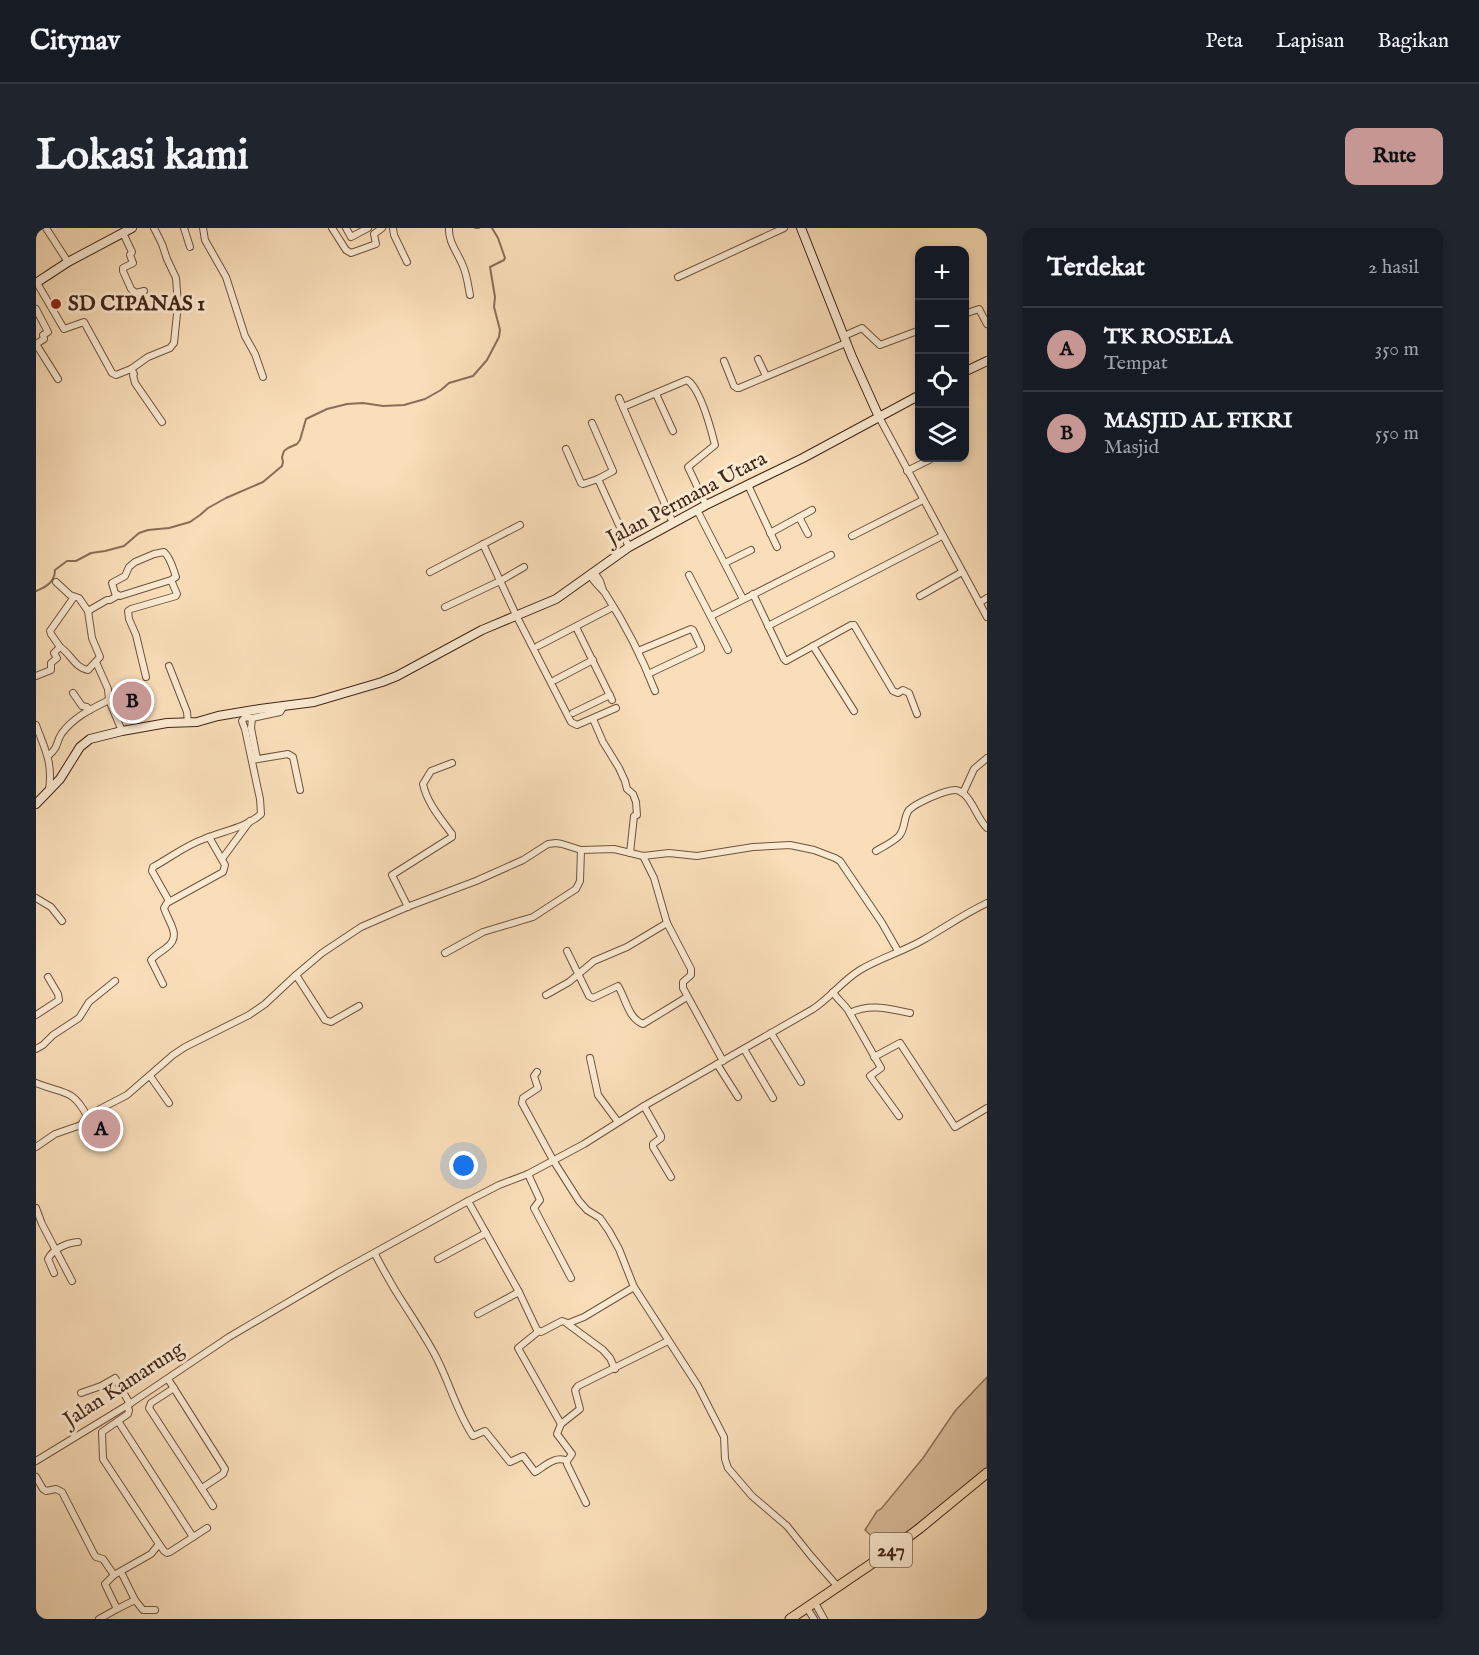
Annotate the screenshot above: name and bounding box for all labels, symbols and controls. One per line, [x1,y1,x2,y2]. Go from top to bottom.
text: Citynav [30,24,120,59]
text: Peta [1205,28,1243,55]
text: Lapisan [1276,28,1345,55]
text: Bagikan [1378,28,1449,55]
button: Rute [1345,128,1443,185]
text: Lokasi kami [36,130,249,183]
map controls [915,246,969,462]
button: + [915,246,969,300]
text: Terdekat [1047,251,1145,284]
text: 2 hasil [1368,255,1419,280]
place label: SD CIPANAS 1 [68,291,205,318]
marker: SD CIPANAS 1 [49,297,63,311]
button: − [915,300,969,354]
text: TK ROSELA [1104,323,1232,351]
text: A [1060,337,1073,362]
text: 350 m [1375,337,1419,362]
text: Tempat [1104,351,1168,376]
button: locate [915,354,969,408]
text: MASJID AL FIKRI [1104,407,1293,435]
button: layers [915,408,969,462]
text: B [1060,421,1073,446]
text: 550 m [1375,421,1419,446]
text: Masjid [1104,435,1159,460]
street label: Jalan Permana Utara [601,445,772,553]
pin: B [112,678,152,724]
pin: A [82,1106,120,1152]
your location [449,1151,478,1180]
street label: Jalan Kamarung [57,1336,190,1435]
road number: 247 [870,1533,912,1567]

